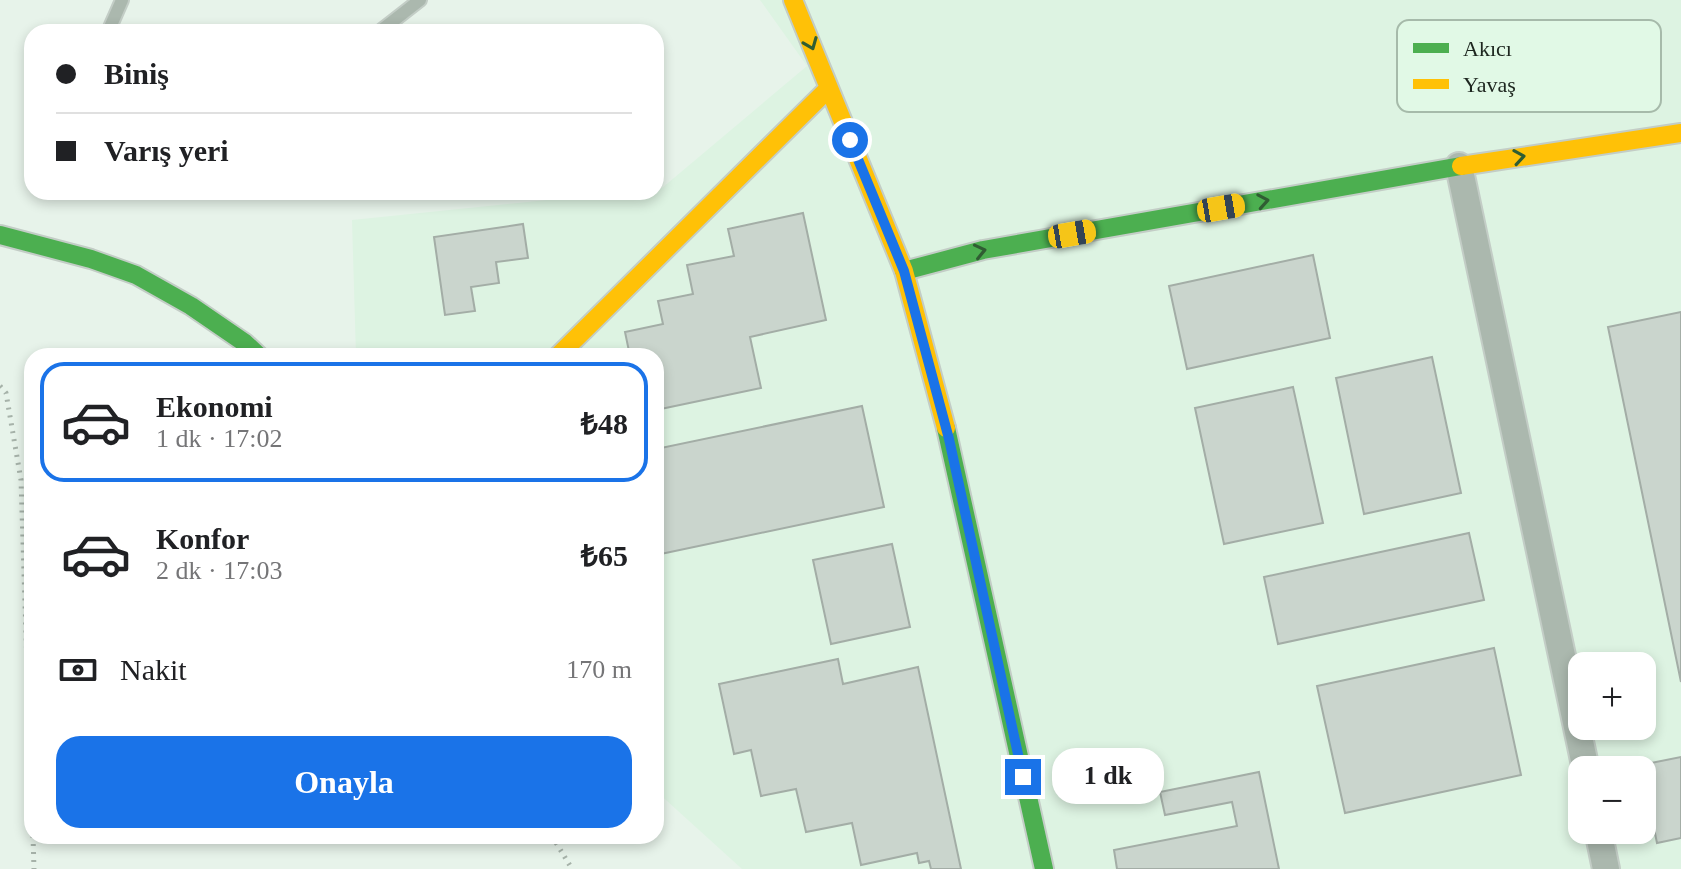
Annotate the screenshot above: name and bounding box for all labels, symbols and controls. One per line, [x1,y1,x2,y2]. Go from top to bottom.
legend [1397,20,1661,112]
one-way arrow [801,36,818,50]
text: Akıcı [1463,36,1512,61]
text: Biniş [104,57,169,90]
text: Yavaş [1463,72,1516,97]
route start [832,122,868,158]
text: Varış yeri [104,134,229,167]
one-way arrow [1513,149,1526,166]
car [1195,192,1247,224]
one-way arrow [1256,193,1270,210]
car [1046,218,1098,250]
one-way arrow [972,243,986,260]
icon: car [60,386,132,458]
text: Ekonomi [156,390,273,423]
text: ₺48 [581,407,628,440]
text: 1 dk · 17:02 [156,424,282,453]
icon: car [60,518,132,590]
text: Konfor [156,522,249,555]
text: ₺65 [581,539,628,572]
text: 2 dk · 17:03 [156,556,282,585]
icon: cash [56,648,100,692]
map controls [1568,652,1656,844]
button: + [1568,652,1656,740]
text: Nakit [120,653,187,686]
text: 170 m [566,655,632,684]
button: Onayla [56,736,632,828]
callout: 1 dk [1051,749,1163,805]
button: − [1568,756,1656,844]
route end [1005,759,1041,795]
text: 1 dk [1084,761,1132,790]

